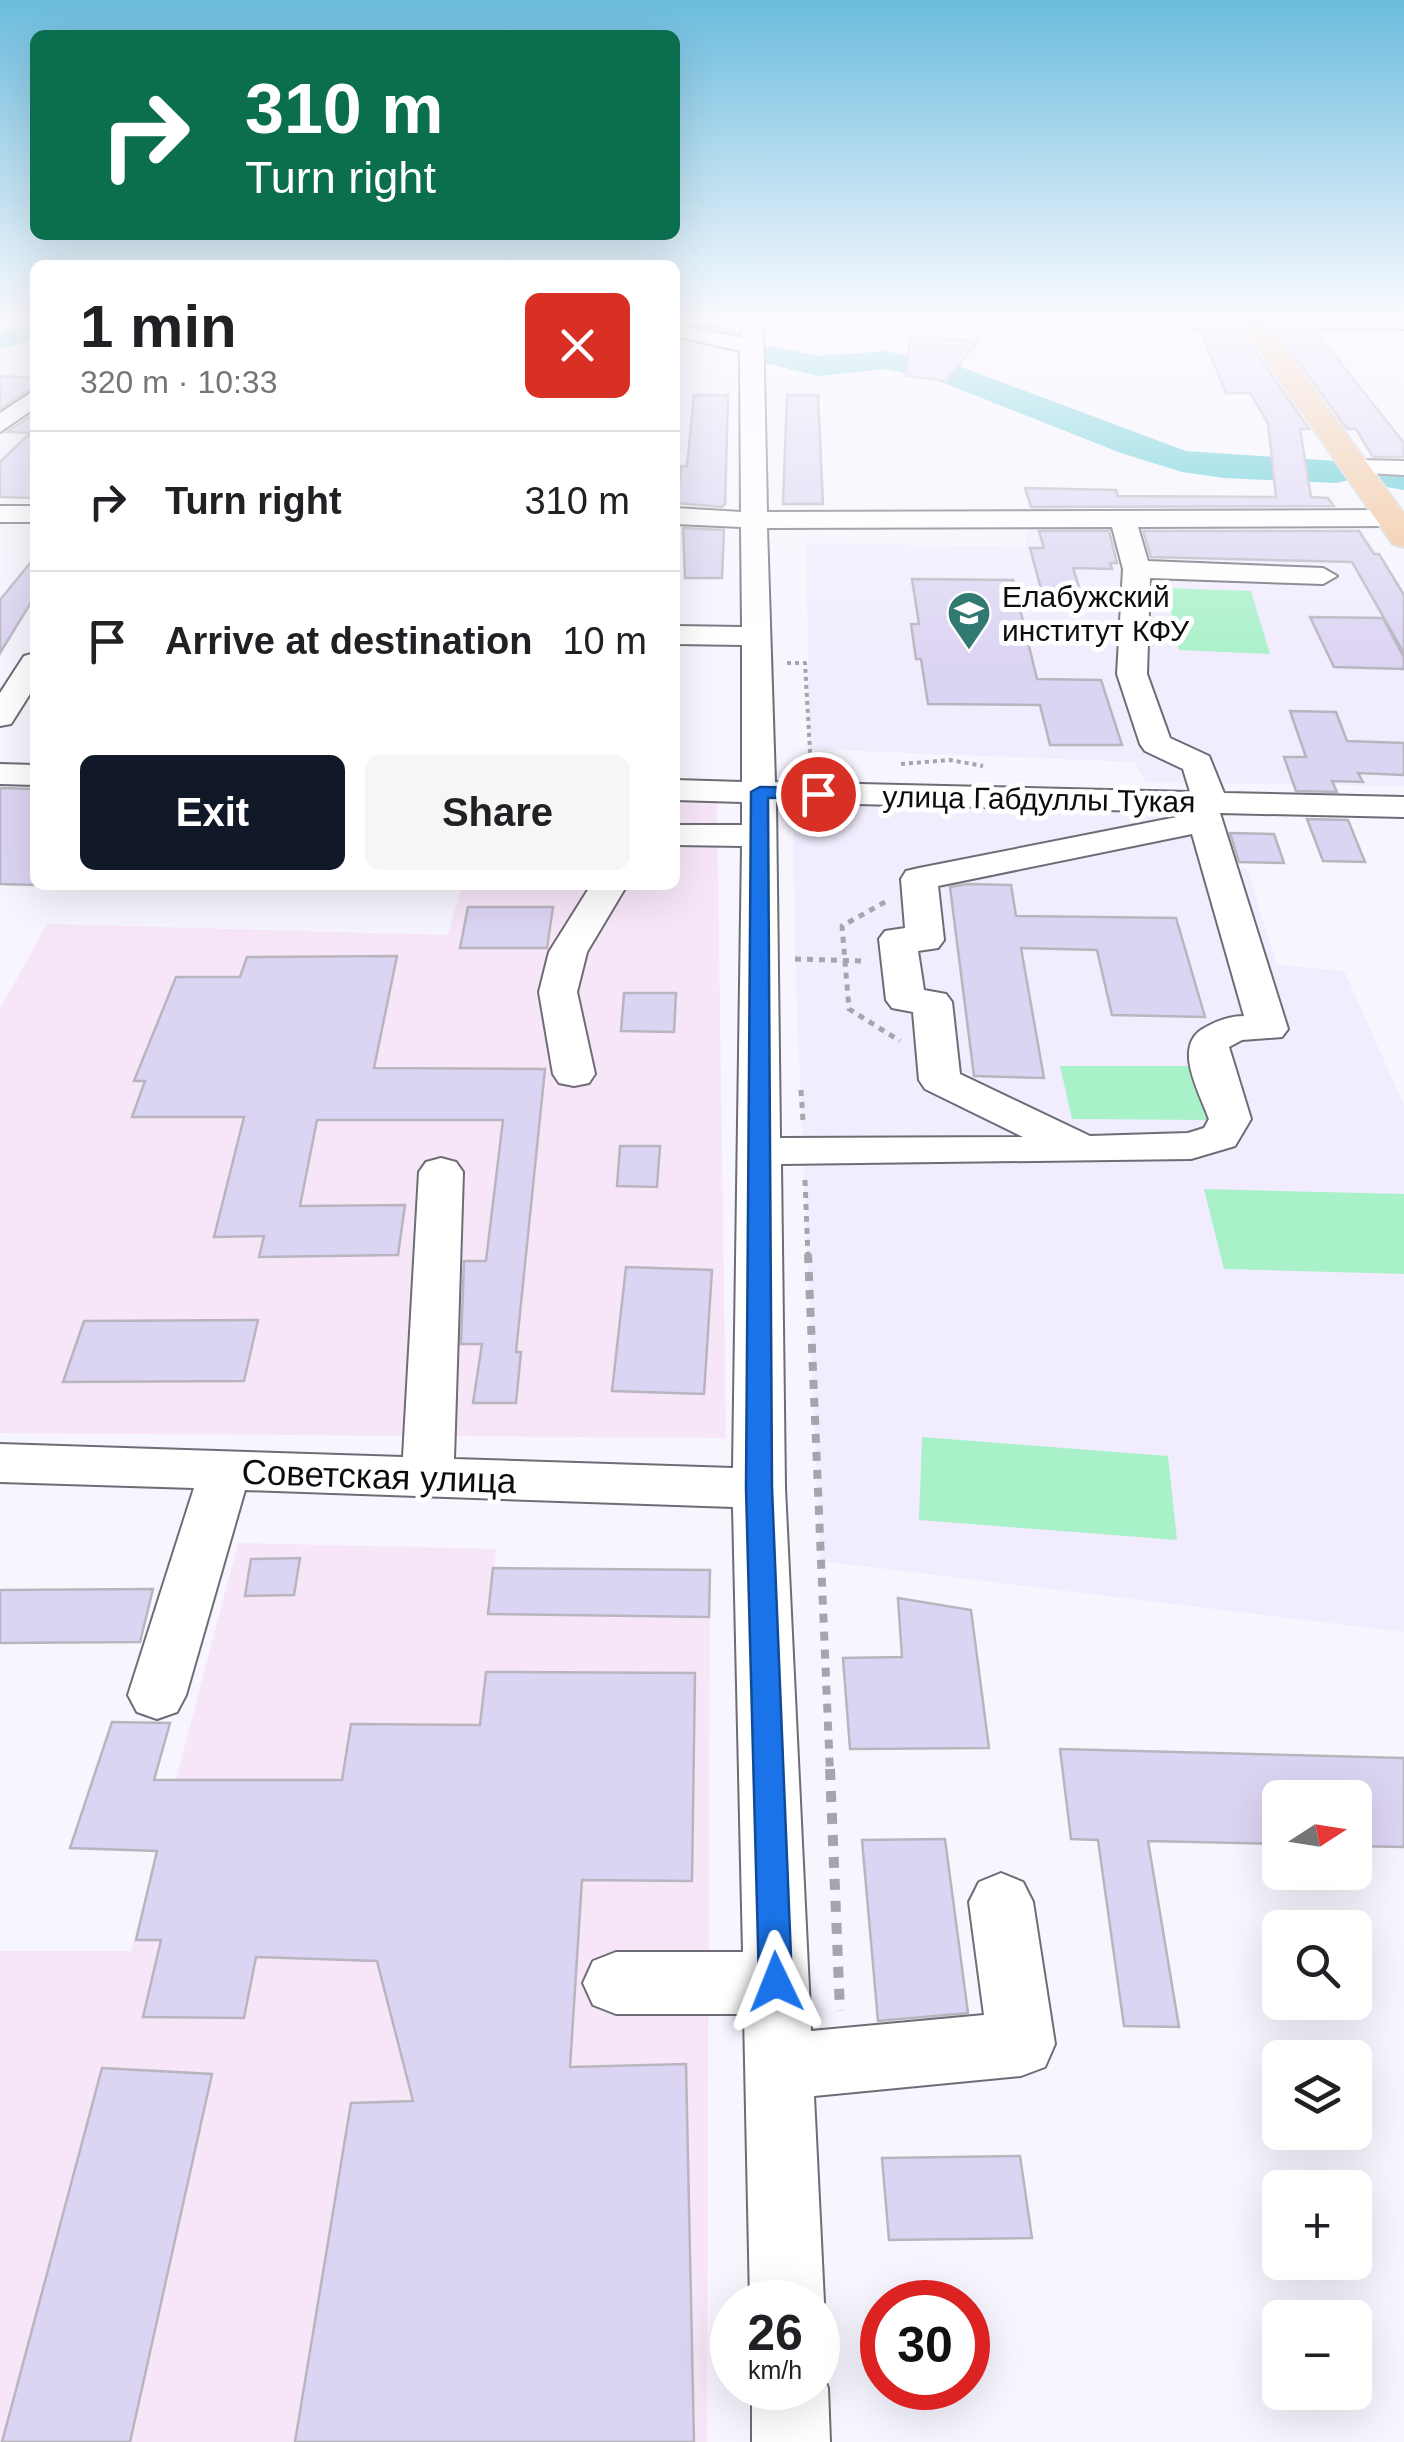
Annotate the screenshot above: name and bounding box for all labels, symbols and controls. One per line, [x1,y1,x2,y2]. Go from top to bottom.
icon: right [80,70,210,200]
text: 310 m [245,70,443,148]
text: Turn right [245,152,436,203]
text: 1 min [80,293,237,360]
button: close [525,293,630,398]
text: 320 m · 10:33 [80,364,277,400]
icon: right [80,474,135,529]
text: Turn right [165,480,342,522]
text: 310 m [524,480,630,522]
place label: Елабужский институт КФУ [1002,580,1190,647]
school or university icon: Елабужский институт КФУ [946,590,992,651]
icon: arrive [80,614,135,669]
text: Arrive at destination [165,620,532,662]
text: 10 m [562,620,647,662]
pin [776,752,861,837]
button: Exit [80,755,345,870]
button: Share [365,755,630,870]
icon: arrive [791,767,846,822]
street label: улица Габдуллы Тукая [882,780,1196,818]
street label: Советская улица [241,1452,518,1500]
north arrow [1262,1780,1372,1890]
map controls [1262,1780,1372,2410]
button: search [1262,1910,1372,2020]
position arrow [724,1930,828,2034]
button: layers [1262,2040,1372,2150]
button: + [1262,2170,1372,2280]
speed limit sign: 30 [860,2280,990,2410]
button: − [1262,2300,1372,2410]
text: 26 [747,2305,803,2361]
text: km/h [748,2356,802,2384]

